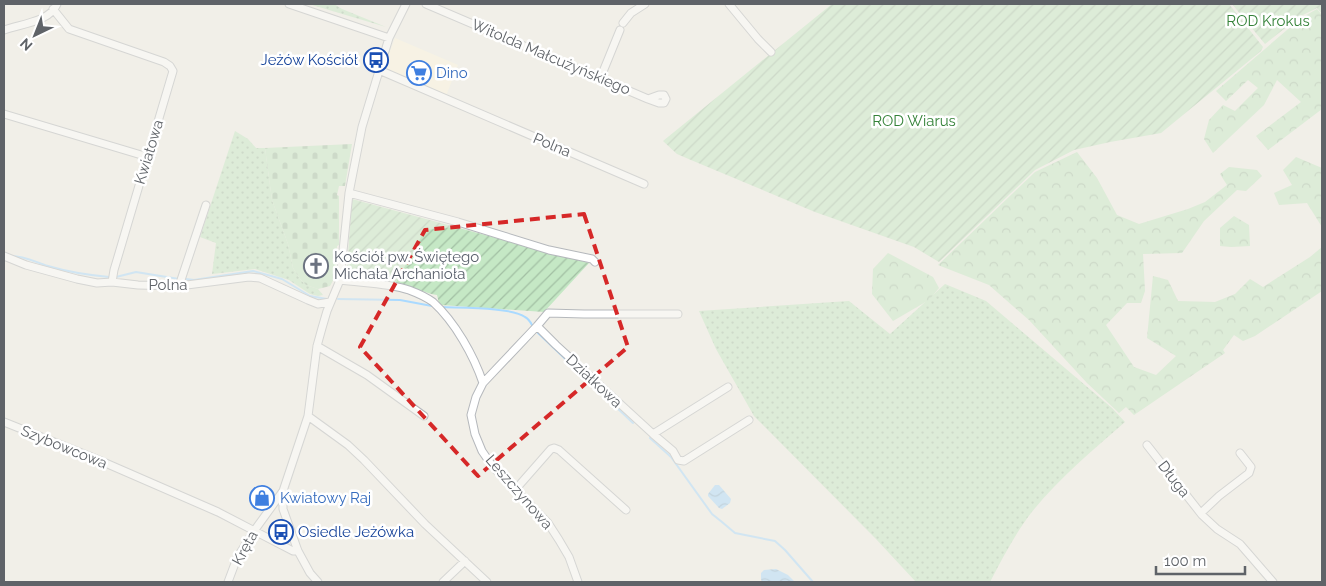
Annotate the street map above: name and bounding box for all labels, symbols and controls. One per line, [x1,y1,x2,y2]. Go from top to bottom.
north arrow [10,10,60,60]
park label: ROD Krokus [1226,12,1310,30]
street label: Witolda Małcużyńskiego [469,15,633,99]
text: N [17,35,35,54]
bus stop icon: Jeżów Kościół [363,47,389,73]
place label: Jeżów Kościół [261,51,359,69]
supermarket icon: Dino [406,60,432,86]
place label: Dino [436,64,468,82]
park label: ROD Wiarus [872,112,956,130]
street label: Kwiatowa [131,118,167,186]
street label: Polna [530,129,574,161]
place label: Kościół pw. Świętego Michała Archanioła [334,248,479,283]
church icon: Kościół pw. Świętego Michała Archanioła [303,253,329,279]
street label: Polna [148,276,188,294]
street label: Działkowa [562,350,626,412]
street label: Szybowcowa [18,422,110,472]
street label: Leszczynowa [482,451,556,533]
street label: Długa [1154,457,1194,501]
shop icon: Kwiatowy Raj [249,485,275,511]
place label: Kwiatowy Raj [280,489,371,507]
bus stop icon: Osiedle Jeżówka [268,519,294,545]
place label: Osiedle Jeżówka [298,523,414,541]
street label: Kręta [228,528,262,568]
scale bar [1156,544,1245,576]
text: 100 m [1164,552,1206,570]

